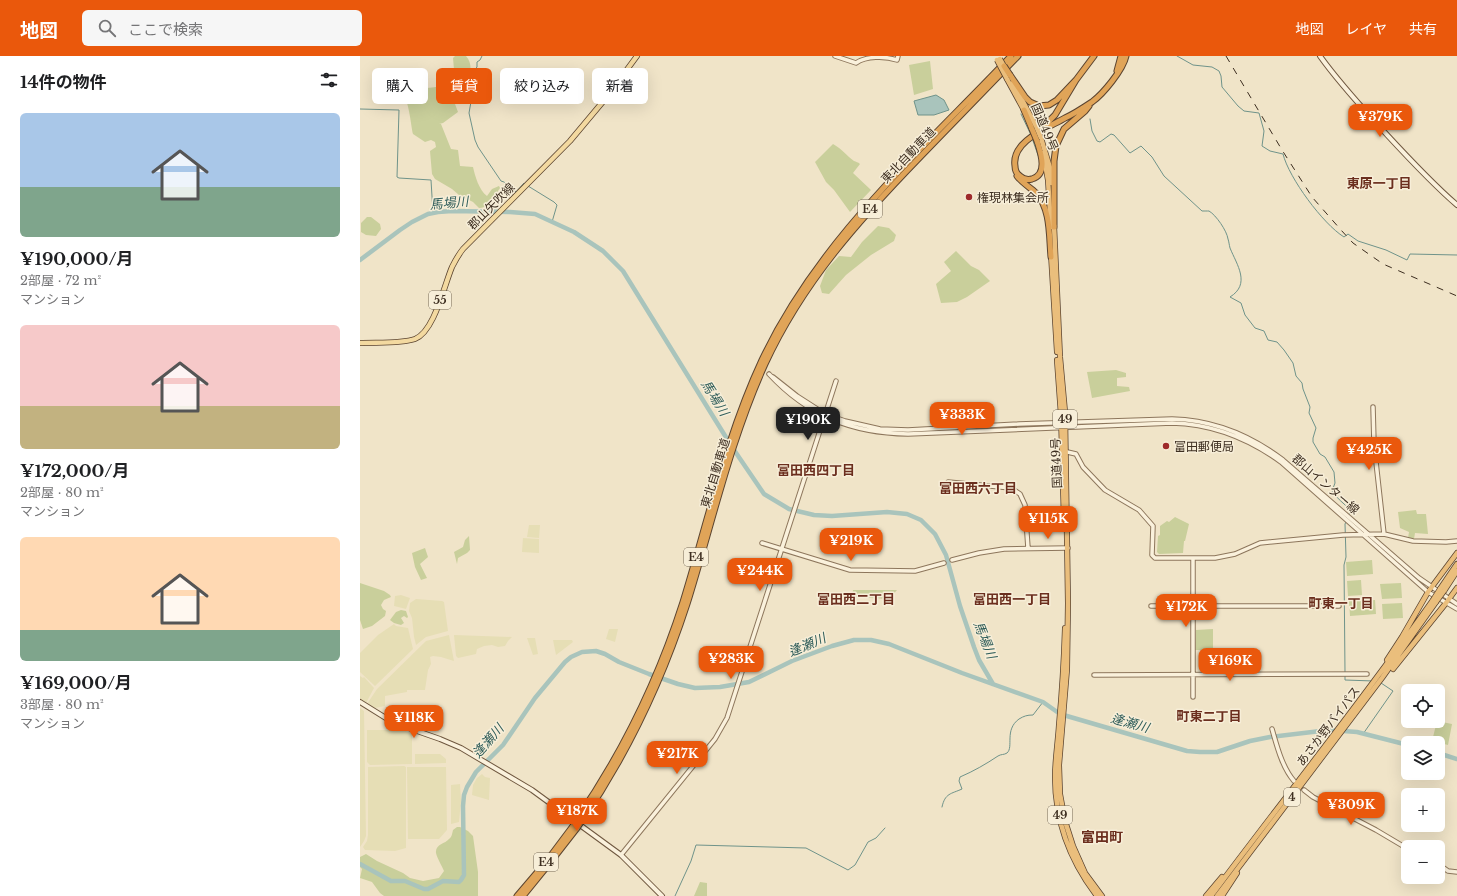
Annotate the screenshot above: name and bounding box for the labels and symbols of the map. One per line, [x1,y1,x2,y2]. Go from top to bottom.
street label: 国道49号 [1028,101,1062,153]
pin: ¥379K [1352,104,1408,138]
street label: 東北自動車道 [878,124,938,186]
district label: 東原一丁目 [1346,175,1412,192]
street label: 郡山矢吹線 [464,179,518,233]
place label: 権現林集会所 [977,190,1049,205]
marker: 権現林集会所 [964,192,974,202]
water label: 馬場川 [429,193,471,213]
road number: E4 [858,200,882,218]
road number: 55 [429,291,451,309]
water label: 馬場川 [697,377,734,421]
pin: ¥333K [934,402,990,436]
pin: ¥190K [780,407,836,441]
road number: 49 [1053,410,1077,428]
street label: 東北自動車道 [697,436,733,510]
street label: 国道49号 [1048,437,1064,489]
pin: ¥425K [1341,437,1397,471]
place label: 富田郵便局 [1174,439,1234,454]
marker: 富田郵便局 [1161,441,1171,451]
street label: 郡山インター線 [1289,451,1363,517]
district label: 富田西四丁目 [777,462,855,479]
district label: 富田西六丁目 [939,480,1017,497]
pin: ¥115K [1020,506,1076,540]
pin: ¥219K [823,528,879,562]
road number: E4 [684,548,708,566]
pin: ¥244K [732,558,788,592]
district label: 富田西二丁目 [817,591,895,608]
district label: 富田西一丁目 [973,591,1051,608]
pin: ¥172K [1158,594,1214,628]
district label: 町東一丁目 [1308,595,1374,612]
water label: 馬場川 [970,619,1001,663]
water label: 逢瀬川 [786,629,830,660]
pin: ¥283K [703,646,759,680]
pin: ¥169K [1202,648,1258,682]
street label: あさか野バイパス [1293,683,1363,769]
pin: ¥118K [386,705,442,739]
district label: 町東二丁目 [1176,708,1242,725]
water label: 逢瀬川 [1109,709,1153,737]
water label: 逢瀬川 [469,719,509,761]
pin: ¥217K [649,741,705,775]
road number: 4 [1284,788,1300,806]
pin: ¥309K [1323,792,1379,826]
pin: ¥187K [549,798,605,832]
road number: 49 [1048,806,1072,824]
district label: 富田町 [1081,828,1123,846]
road number: E4 [534,853,558,871]

